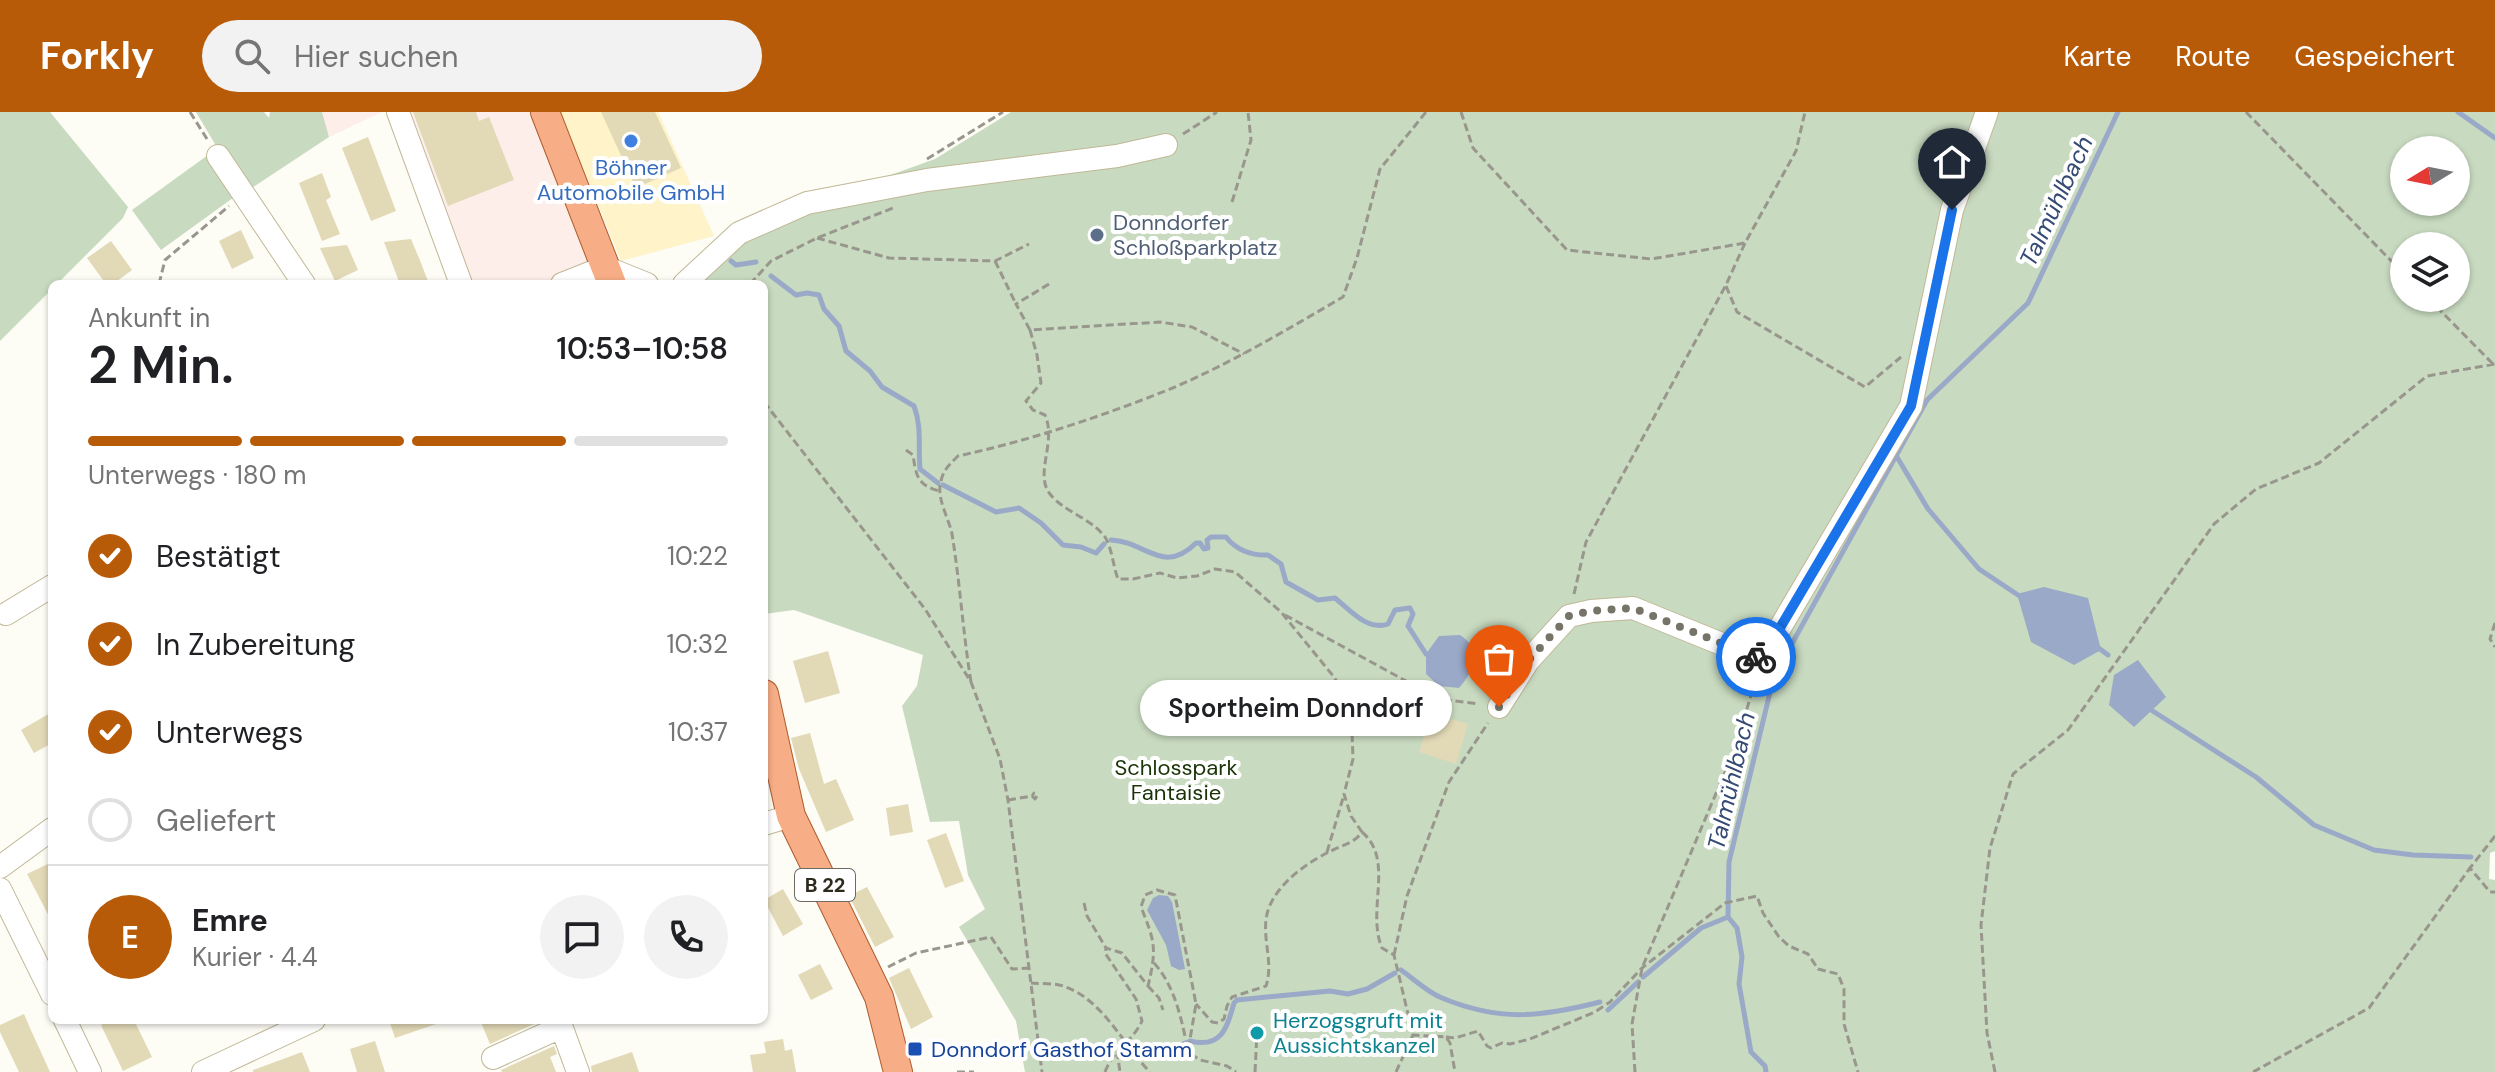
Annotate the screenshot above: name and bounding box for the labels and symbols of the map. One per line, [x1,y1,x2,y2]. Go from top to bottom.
pin [1918,128,1986,210]
water label: Talmühlbach [2012,131,2100,271]
marker: Böhner Automobile GmbH [622,132,640,150]
north arrow [2390,136,2470,216]
place label: Böhner Automobile GmbH [537,153,725,207]
place label: Donndorfer Schloßparkplatz [1113,208,1277,262]
marker: Donndorfer Schloßparkplatz [1088,226,1106,244]
courier [1716,617,1796,697]
pin [1465,625,1533,707]
callout: Sportheim Donndorf [1139,679,1451,735]
water label: Talmühlbach [1700,709,1762,853]
park label: Schlosspark Fantaisie [1114,753,1238,807]
road number: B 22 [795,869,855,901]
place label: Herzogsgruft mit Aussichtskanzel [1273,1006,1443,1060]
marker: Herzogsgruft mit Aussichtskanzel [1248,1024,1266,1042]
place label: Donndorf Gasthof Stamm [931,1035,1192,1064]
marker: Donndorf Gasthof Stamm [906,1040,924,1058]

